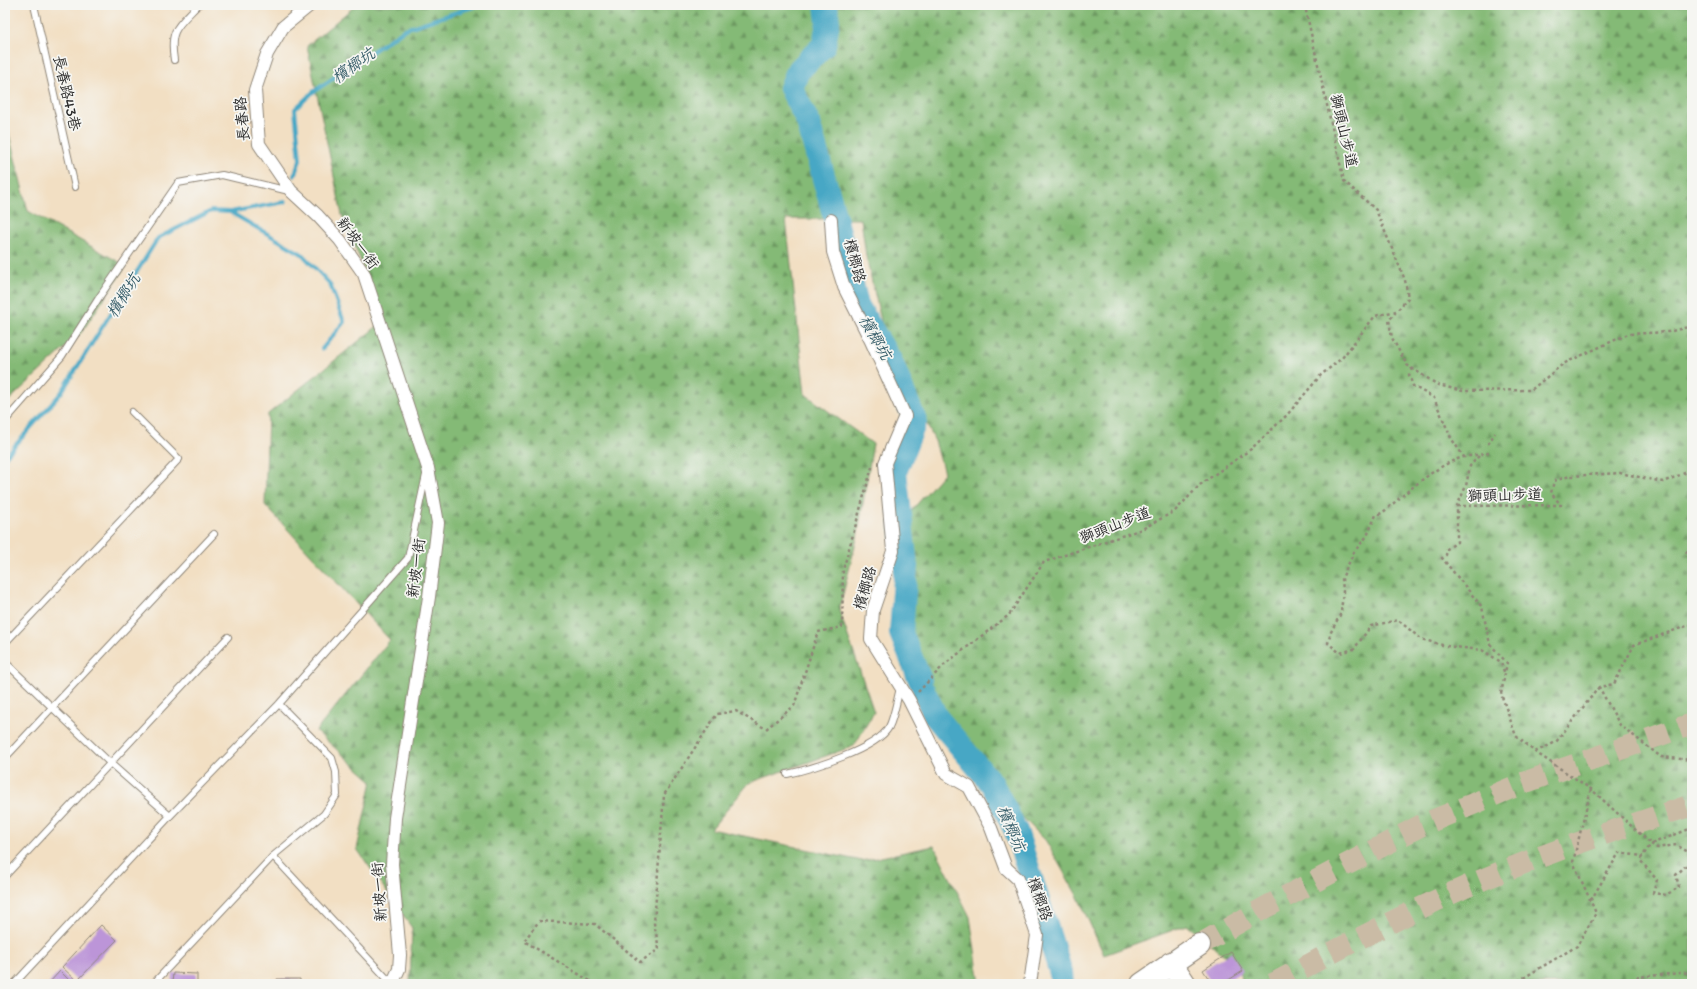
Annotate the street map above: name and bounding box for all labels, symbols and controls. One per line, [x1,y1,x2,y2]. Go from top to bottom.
water label: 檳榔坑 [328,43,380,87]
street label: 長春路43巷 [50,53,84,133]
street label: 獅頭山步道 [1327,92,1361,170]
street label: 長春路 [231,96,253,142]
street label: 新坡一街 [333,213,383,273]
street label: 檳榔路 [840,237,870,285]
water label: 檳榔坑 [103,268,145,321]
water label: 檳榔坑 [855,312,897,365]
street label: 獅頭山步道 [1467,485,1543,505]
street label: 獅頭山步道 [1077,503,1153,547]
street label: 新坡一街 [403,537,429,599]
street label: 檳榔路 [850,564,880,612]
water label: 檳榔坑 [993,802,1030,856]
street label: 新坡一街 [368,861,390,923]
street label: 檳榔路 [1024,875,1056,923]

